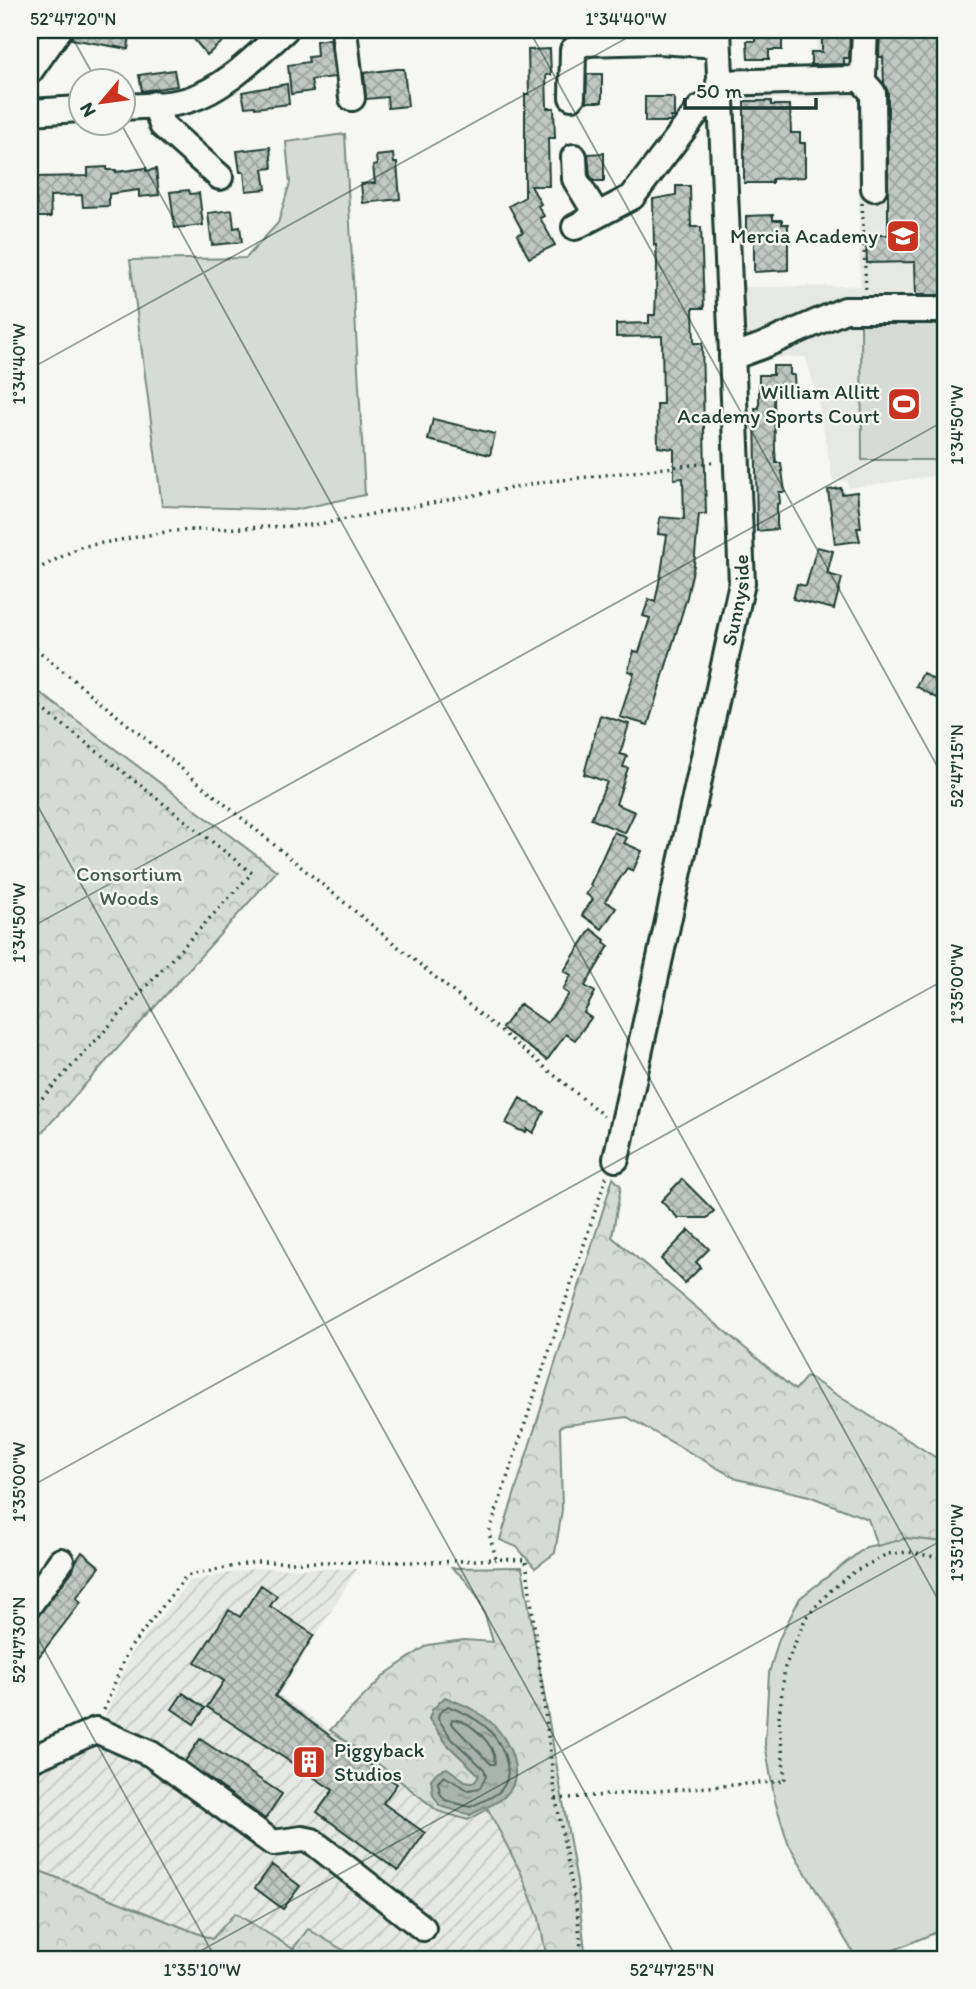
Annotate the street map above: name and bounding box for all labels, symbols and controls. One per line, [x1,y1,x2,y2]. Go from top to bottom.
text: 52°47'20"N [30,8,116,30]
text: 1°34'40"W [585,8,667,30]
north arrow [66,66,136,136]
scale bar [685,66,817,110]
text: 50 m [696,78,743,103]
text: N [74,99,101,121]
school or university icon: Mercia Academy [884,217,922,255]
place label: Mercia Academy [730,223,878,248]
text: 1°34'40"W [8,323,30,405]
place label: William Allitt Academy Sports Court [677,379,880,428]
sports icon: William Allitt Academy Sports Court [885,385,923,423]
text: 1°34'50"W [946,385,968,465]
street label: Sunnyside [716,554,754,648]
text: 52°47'15"N [946,724,968,808]
park label: Consortium Woods [76,861,182,910]
text: 1°34'50"W [8,883,30,963]
text: 1°35'00"W [946,944,968,1024]
text: 1°35'00"W [8,1442,30,1522]
text: 1°35'10"W [946,1504,968,1582]
text: 52°47'30"N [8,1597,30,1683]
place label: Piggyback Studios [334,1737,425,1786]
building icon: Piggyback Studios [290,1743,328,1781]
text: 1°35'10"W [163,1959,241,1981]
text: 52°47'25"N [630,1959,714,1981]

